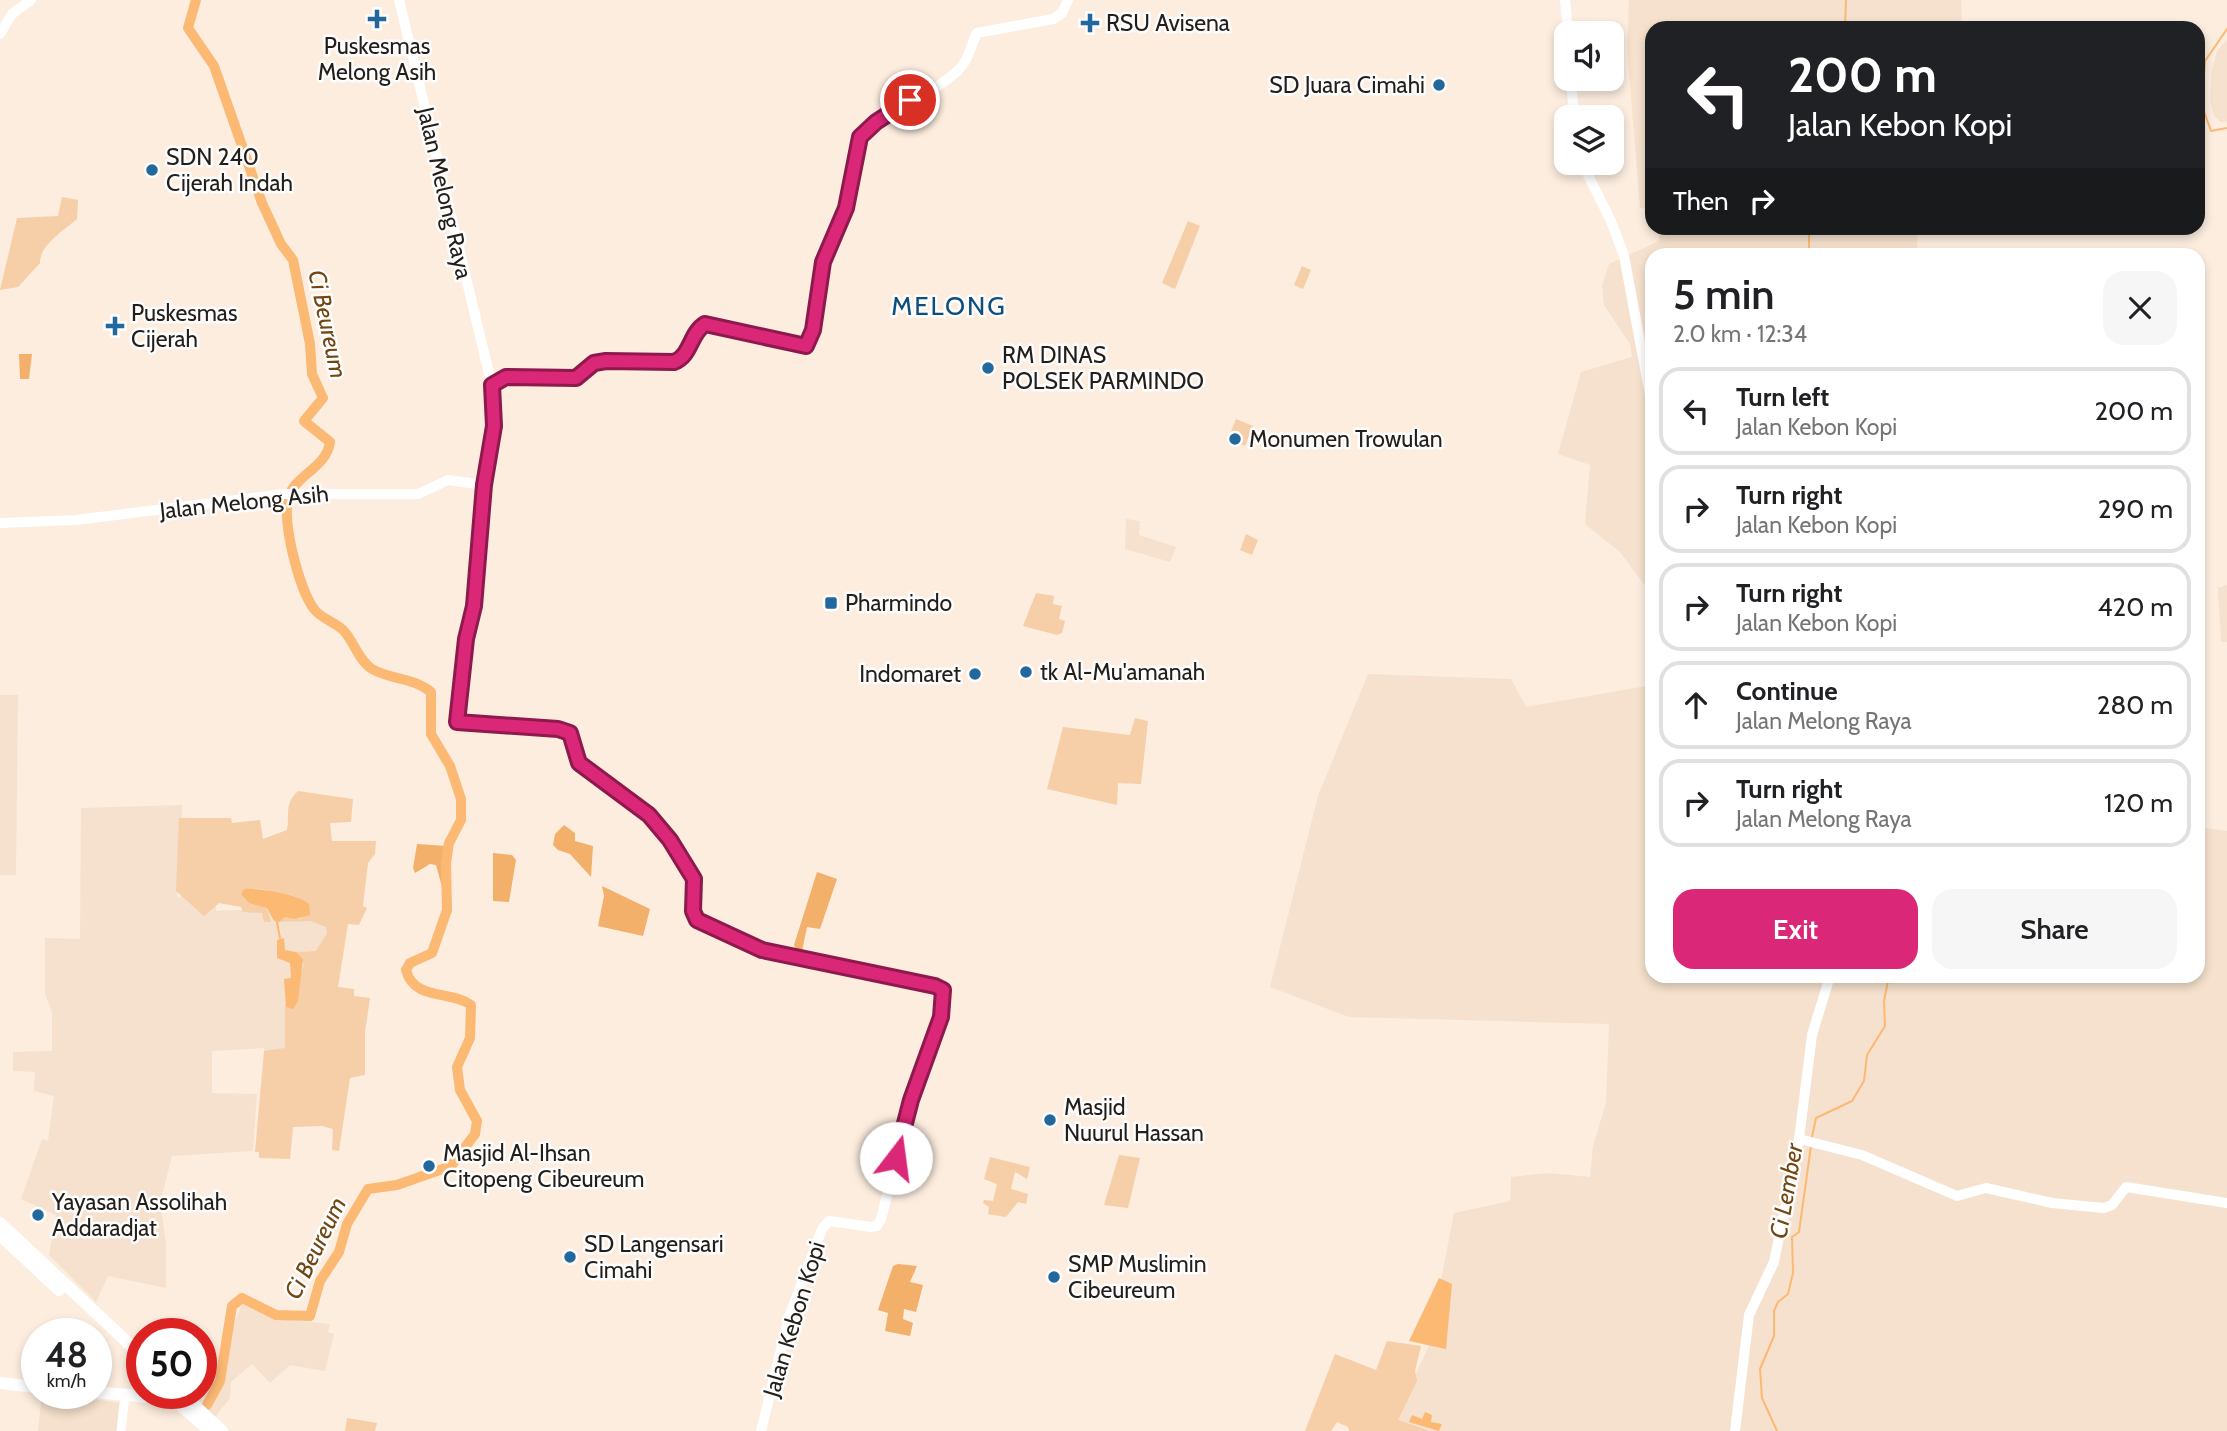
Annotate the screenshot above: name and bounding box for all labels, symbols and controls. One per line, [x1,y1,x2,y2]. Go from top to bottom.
marker: Puskesmas Melong Asih [367,9,387,29]
place label: RSU Avisena [1106,9,1230,37]
marker: RSU Avisena [1080,13,1100,33]
map controls [1554,21,1624,175]
button: sound [1554,21,1624,91]
place label: Puskesmas Melong Asih [318,32,436,86]
text: 200 m [1788,45,1937,104]
icon: left [1673,49,1764,140]
pin [880,70,940,130]
place label: SD Juara Cimahi [1269,71,1425,99]
marker: SD Juara Cimahi [1431,77,1447,93]
icon: arrive [891,81,929,119]
street label: Jalan Melong Raya [411,103,478,282]
button: layers [1554,105,1624,175]
text: Jalan Kebon Kopi [1788,105,2012,144]
place label: SDN 240 Cijerah Indah [166,143,293,197]
marker: SDN 240 Cijerah Indah [144,162,160,178]
icon: right [1743,182,1781,220]
text: Then [1673,185,1729,217]
water label: Ci Beureum [302,267,354,381]
text: 5 min [1673,268,1775,320]
button: close [2103,271,2177,345]
district label: MELONG [891,290,1007,322]
place label: Puskesmas Cijerah [131,299,237,353]
marker: Puskesmas Cijerah [105,316,125,336]
text: 2.0 km · 12:34 [1673,320,1807,348]
place label: RM DINAS POLSEK PARMINDO [1002,341,1204,395]
marker: RM DINAS POLSEK PARMINDO [980,360,996,376]
text: Turn left [1736,381,1829,413]
icon: left [1677,392,1715,430]
text: 200 m [2094,395,2173,427]
text: Jalan Kebon Kopi [1736,413,1897,441]
place label: Monumen Trowulan [1249,425,1443,453]
marker: Monumen Trowulan [1227,431,1243,447]
street label: Jalan Melong Asih [157,479,330,525]
text: Turn right [1736,479,1842,511]
icon: right [1677,490,1715,528]
text: 290 m [2098,493,2173,525]
text: Jalan Kebon Kopi [1736,511,1897,539]
text: Turn right [1736,577,1842,609]
icon: right [1677,588,1715,626]
place label: Pharmindo [845,589,952,617]
text: 420 m [2098,591,2173,623]
marker: Pharmindo [823,595,839,611]
text: Jalan Kebon Kopi [1736,609,1897,637]
place label: tk Al-Mu'amanah [1040,658,1205,686]
place label: Indomaret [859,660,961,688]
marker: tk Al-Mu'amanah [1018,664,1034,680]
marker: Indomaret [967,666,983,682]
text: Continue [1736,675,1838,707]
icon: ahead [1677,686,1715,724]
text: 280 m [2097,689,2173,721]
text: Jalan Melong Raya [1736,707,1912,735]
text: Turn right [1736,773,1842,805]
icon: right [1677,784,1715,822]
text: 120 m [2104,787,2173,819]
text: Jalan Melong Raya [1736,805,1912,833]
button: Exit [1673,889,1918,969]
button: Share [1932,889,2177,969]
place label: Masjid Nuurul Hassan [1064,1093,1204,1147]
marker: Masjid Nuurul Hassan [1042,1112,1058,1128]
position arrow [859,1121,933,1195]
place label: Masjid Al-Ihsan Citopeng Cibeureum [443,1139,644,1193]
water label: Ci Lember [1763,1140,1809,1241]
marker: Masjid Al-Ihsan Citopeng Cibeureum [421,1158,437,1174]
place label: Yayasan Assolihah Addaradjat [51,1188,227,1242]
water label: Ci Beureum [278,1192,352,1304]
marker: Yayasan Assolihah Addaradjat [30,1207,46,1223]
place label: SD Langensari Cimahi [584,1230,724,1284]
street label: Jalan Kebon Kopi [757,1238,831,1401]
marker: SD Langensari Cimahi [562,1249,578,1265]
place label: SMP Muslimin Cibeureum [1068,1250,1207,1304]
marker: SMP Muslimin Cibeureum [1046,1269,1062,1285]
speed limit sign: 50 [126,1318,217,1409]
text: 48 [45,1333,88,1376]
text: km/h [47,1370,86,1392]

